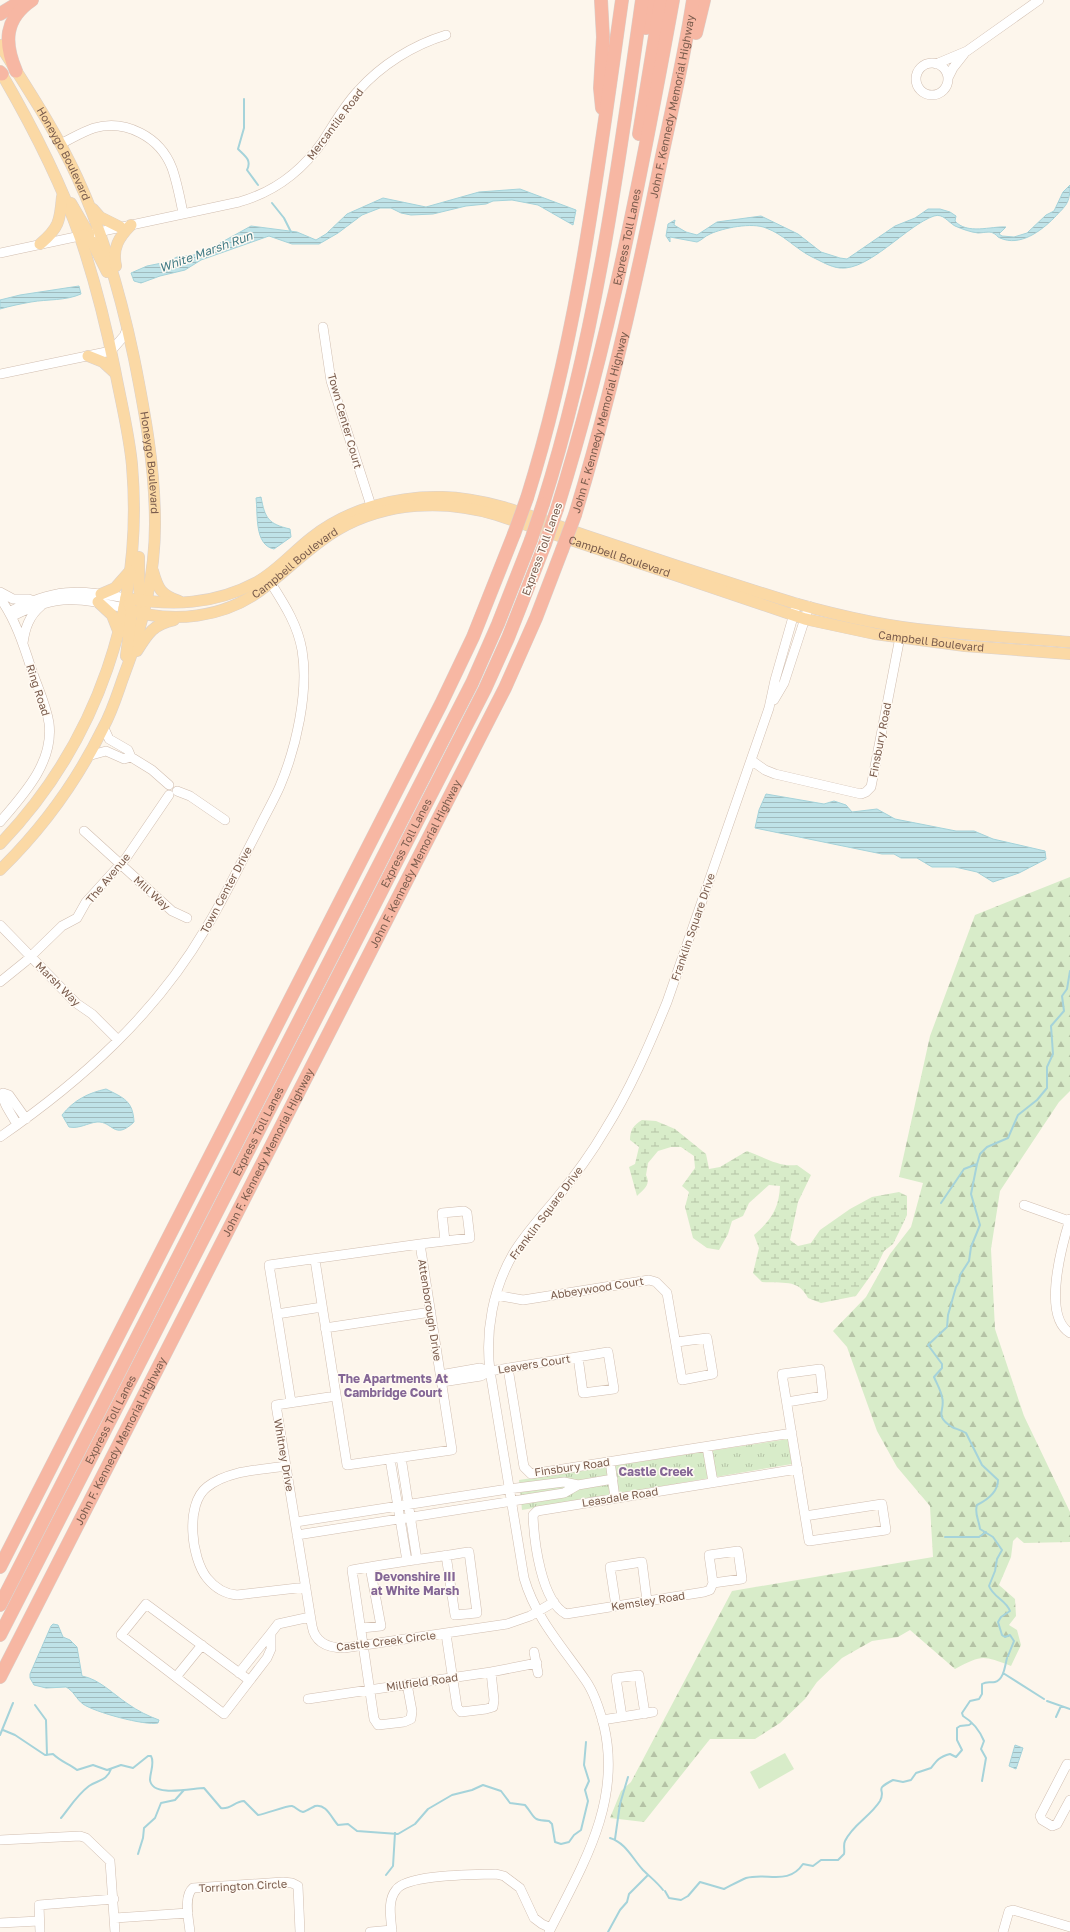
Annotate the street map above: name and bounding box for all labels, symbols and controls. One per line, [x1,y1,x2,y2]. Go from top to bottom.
street label: John F. Kennedy Memorial Highway [646,14,697,199]
street label: Mercantile Road [304,86,366,162]
street label: Honeygo Boulevard [34,104,93,202]
street label: Express Toll Lanes [610,187,643,286]
water label: White Marsh Run [157,228,255,275]
street label: John F. Kennedy Memorial Highway [569,330,630,514]
street label: Town Center Court [326,372,365,470]
street label: Honeygo Boulevard [138,410,162,514]
street label: Express Toll Lanes [519,500,565,597]
street label: Campbell Boulevard [249,524,340,601]
street label: Campbell Boulevard [567,533,672,579]
street label: Campbell Boulevard [878,628,985,653]
street label: Ring Road [24,662,53,717]
street label: Finsbury Road [866,701,893,778]
street label: John F. Kennedy Memorial Highway [366,777,463,950]
street label: Express Toll Lanes [377,796,434,890]
street label: Town Center Drive [197,844,254,935]
street label: The Avenue [83,850,132,905]
street label: Franklin Square Drive [668,871,717,982]
street label: Mill Way [131,873,173,912]
street label: Marsh Way [33,959,83,1009]
street label: John F. Kennedy Memorial Highway [219,1066,316,1239]
street label: Express Toll Lanes [230,1084,286,1178]
street label: Franklin Square Drive [506,1164,585,1262]
street label: Attenborough Drive [416,1258,445,1362]
street label: Abbeywood Court [549,1274,645,1301]
street label: Leavers Court [497,1351,571,1376]
street label: John F. Kennedy Memorial Highway [72,1354,168,1527]
district label: The Apartments At Cambridge Court [338,1371,448,1400]
street label: Express Toll Lanes [82,1373,138,1466]
street label: Whitney Drive [272,1417,297,1492]
street label: Finsbury Road [533,1455,610,1478]
district label: Castle Creek [618,1464,694,1479]
street label: Leasdale Road [581,1484,659,1509]
district label: Devonshire III at White Marsh [371,1569,459,1598]
street label: Kemsley Road [610,1588,686,1613]
street label: Castle Creek Circle [335,1628,436,1653]
street label: Millfield Road [385,1670,459,1693]
street label: Torrington Circle [198,1877,287,1894]

